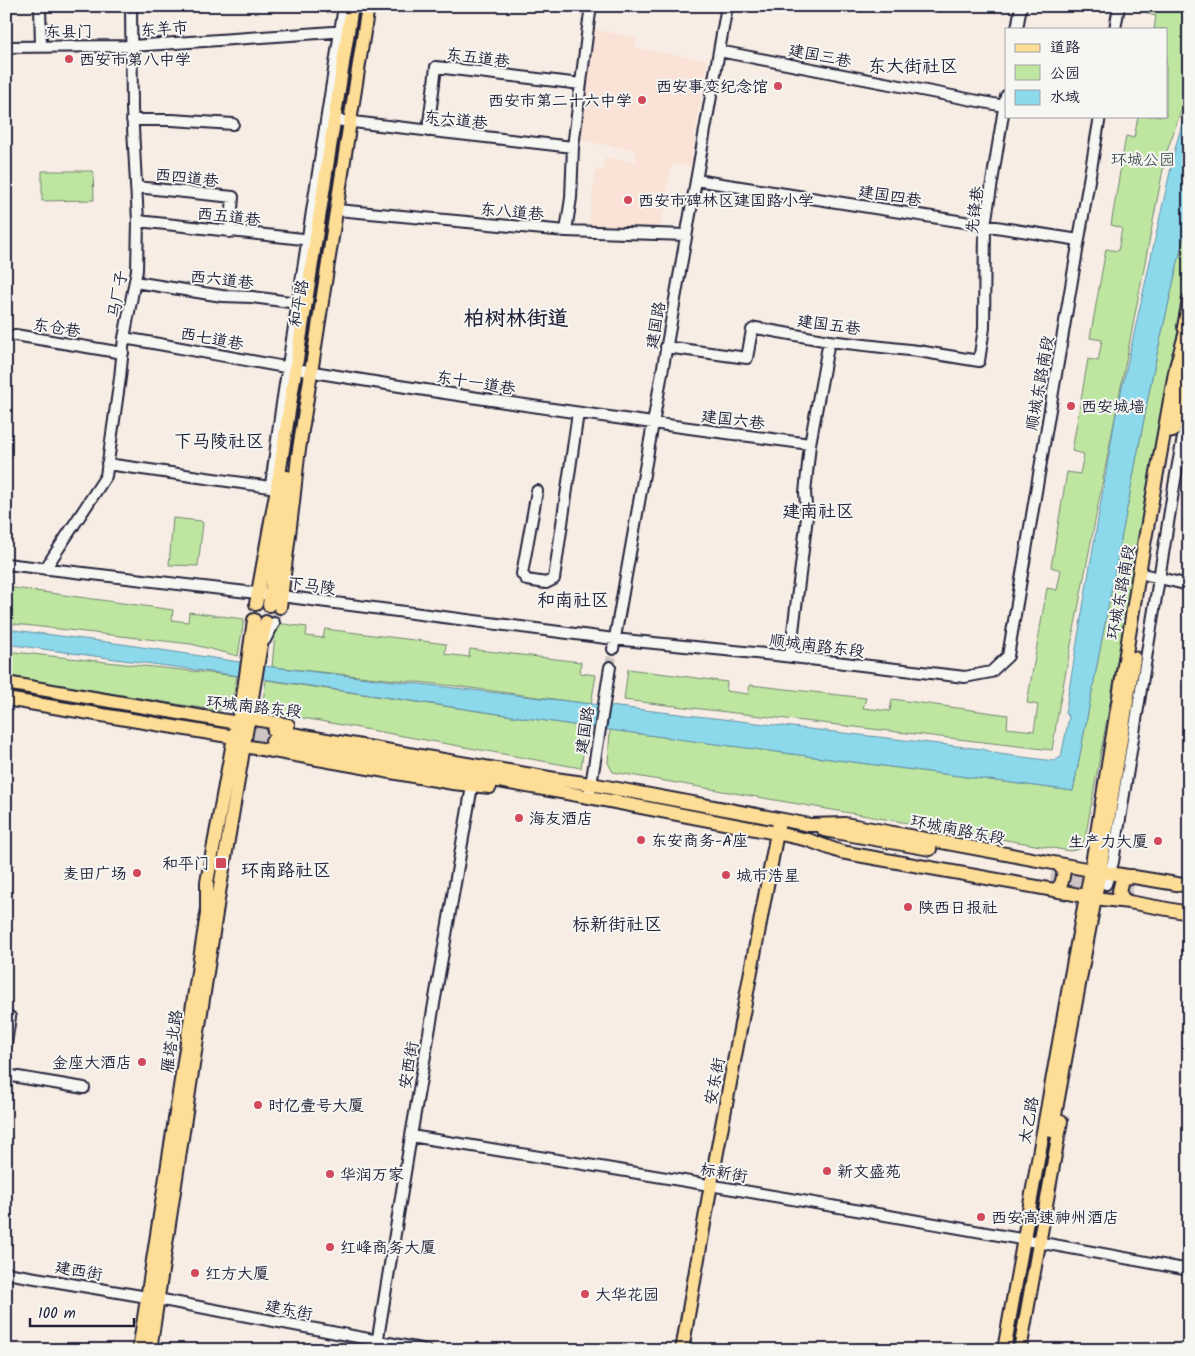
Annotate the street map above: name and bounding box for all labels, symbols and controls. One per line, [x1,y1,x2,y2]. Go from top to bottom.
street label: 东羊市 [139,15,189,44]
street label: 东县门 [45,20,93,45]
legend [1005,28,1168,118]
text: 道路 [1050,36,1080,60]
street label: 建国三巷 [786,38,854,75]
street label: 东五道巷 [445,42,511,75]
place label: 西安市第八中学 [79,48,191,73]
marker: 西安市第八中学 [63,53,75,65]
district label: 东大街社区 [868,53,958,82]
text: 公园 [1050,62,1080,86]
place label: 西安事变纪念馆 [656,75,768,100]
marker: 西安事变纪念馆 [772,80,784,92]
text: 水域 [1050,86,1080,110]
place label: 西安市第二十六中学 [488,89,632,114]
marker: 西安市第二十六中学 [636,94,648,106]
street label: 东六道巷 [423,105,489,136]
park label: 环城公园 [1111,148,1175,173]
street label: 西四道巷 [154,163,220,194]
street label: 建国四巷 [856,179,923,214]
street label: 先锋巷 [960,185,991,236]
place label: 西安市碑林区建国路小学 [638,189,814,214]
marker: 西安市碑林区建国路小学 [622,194,634,206]
street label: 东八道巷 [479,197,545,228]
street label: 西五道巷 [196,202,262,233]
street label: 西六道巷 [189,265,255,296]
street label: 马厂子 [102,268,135,320]
street label: 和平路 [283,277,316,329]
street label: 建国路 [640,299,673,351]
district label: 柏树林街道 [464,303,569,336]
street label: 建国五巷 [795,309,862,342]
street label: 东仓巷 [31,312,82,345]
street label: 西七道巷 [178,322,245,357]
street label: 顺城东路南段 [1020,334,1061,433]
street label: 东十一道巷 [434,365,517,402]
place label: 西安城墙 [1081,395,1145,420]
marker: 西安城墙 [1065,400,1077,412]
street label: 建国六巷 [700,404,766,437]
district label: 下马陵社区 [174,428,264,457]
district label: 建南社区 [782,498,854,527]
street label: 环城东路南段 [1101,543,1142,642]
street label: 下马陵 [286,571,337,602]
district label: 和南社区 [537,587,609,616]
street label: 顺城南路东段 [768,628,866,665]
street label: 环城南路东段 [205,690,303,725]
street label: 建国路 [569,705,602,756]
place label: 海友酒店 [529,807,593,832]
street label: 环城南路东段 [908,809,1007,852]
marker: 海友酒店 [513,812,525,824]
place label: 东安商务-A座 [651,829,748,854]
place label: 生产力大厦 [1068,830,1148,855]
marker: 东安商务-A座 [635,834,647,846]
marker: 生产力大厦 [1152,835,1164,847]
place label: 和平门 [162,852,210,877]
marker: 和平门 [214,856,228,870]
district label: 环南路社区 [241,857,331,886]
place label: 麦田广场 [63,862,127,887]
place label: 城市浩星 [736,864,800,889]
marker: 麦田广场 [131,867,143,879]
marker: 城市浩星 [720,869,732,881]
place label: 陕西日报社 [918,896,998,921]
marker: 陕西日报社 [902,901,914,913]
district label: 标新街社区 [572,911,662,940]
street label: 雁塔北路 [155,1008,190,1075]
street label: 安西街 [393,1039,426,1091]
place label: 金座大酒店 [52,1051,132,1076]
street label: 安东街 [699,1055,732,1107]
marker: 金座大酒店 [136,1056,148,1068]
place label: 时亿壹号大厦 [268,1094,364,1119]
street label: 太乙路 [1013,1094,1046,1146]
marker: 时亿壹号大厦 [252,1099,264,1111]
street label: 标新街 [698,1157,750,1190]
place label: 新文盛苑 [837,1160,901,1185]
place label: 华润万家 [340,1163,404,1188]
marker: 新文盛苑 [821,1165,833,1177]
marker: 华润万家 [324,1168,336,1180]
place label: 西安高速神州酒店 [991,1206,1119,1231]
marker: 西安高速神州酒店 [975,1211,987,1223]
place label: 红峰商务大厦 [340,1236,436,1261]
marker: 红峰商务大厦 [324,1241,336,1253]
street label: 建西街 [53,1255,105,1288]
place label: 红方大厦 [205,1262,269,1287]
marker: 红方大厦 [189,1267,201,1279]
place label: 大华花园 [595,1283,659,1308]
marker: 大华花园 [579,1288,591,1300]
street label: 建东街 [263,1294,315,1327]
scale bar [30,1296,134,1328]
text: 100 m [38,1302,76,1326]

